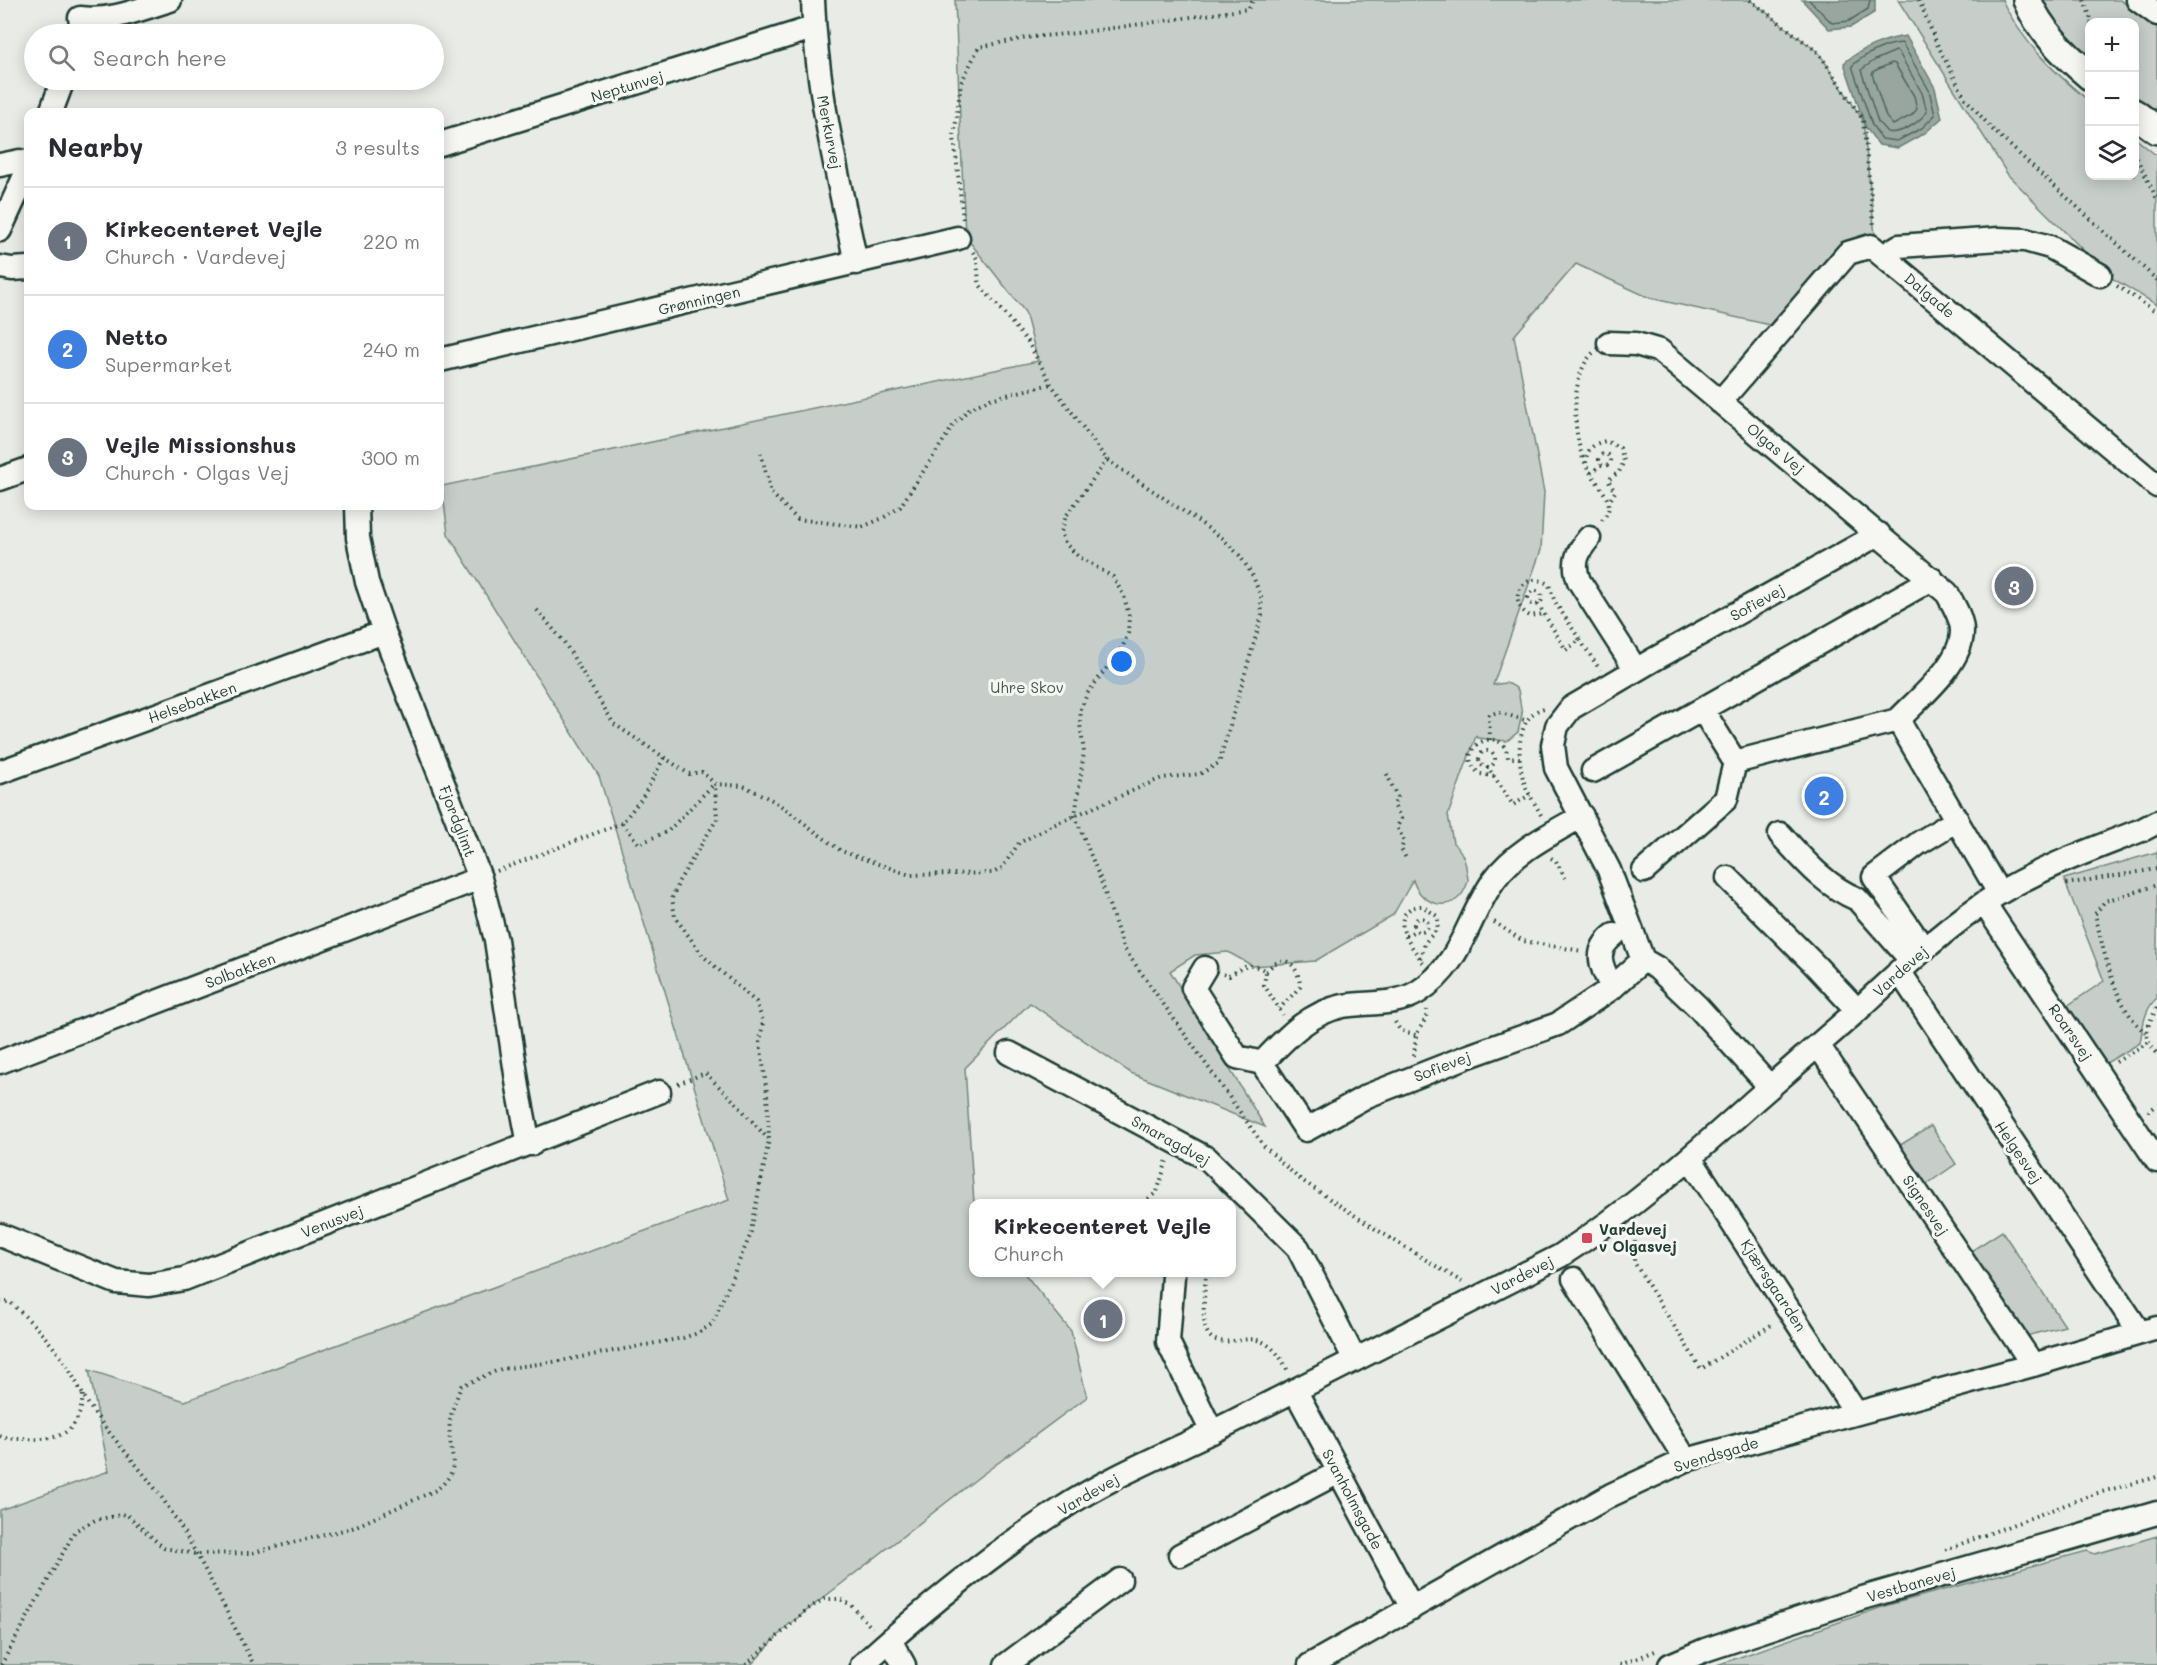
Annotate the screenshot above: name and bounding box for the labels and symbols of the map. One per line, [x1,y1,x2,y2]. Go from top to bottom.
street label: Neptunvej [588,65,666,107]
street label: Merkurvej [813,93,847,171]
street label: Dalgade [1900,268,1960,322]
street label: Grønningen [656,281,742,319]
street label: Olgas Vej [1743,418,1809,478]
pin: 3 [1994,564,2034,608]
street label: Sofievej [1726,579,1788,625]
your location [1107,647,1136,676]
street label: Helsebakken [145,677,239,727]
park label: Uhre Skov [990,677,1064,697]
pin: 2 [1804,774,1844,818]
street label: Fjordglimt [435,782,481,860]
street label: Vardevej [1868,941,1932,1001]
street label: Solbakken [202,947,278,993]
street label: Roarsvej [2045,999,2097,1065]
street label: Sofievej [1411,1046,1473,1086]
street label: Smaragdvej [1128,1110,1214,1170]
street label: Helgesvej [1991,1117,2047,1187]
street label: Signesvej [1898,1171,1954,1239]
street label: Venusvej [298,1200,366,1242]
place label: Vardevej v Olgasvej [1599,1219,1677,1256]
marker: Vardevej v Olgasvej [1580,1231,1594,1245]
street label: Kjærsgaarden [1737,1235,1811,1335]
street label: Vardevej [1487,1251,1557,1299]
pin: 1 [1084,1296,1122,1342]
street label: Svendsgade [1671,1432,1761,1476]
street label: Svanholmsgade [1318,1445,1388,1553]
street label: Vardevej [1054,1468,1122,1520]
street label: Vestbanevej [1864,1562,1958,1606]

